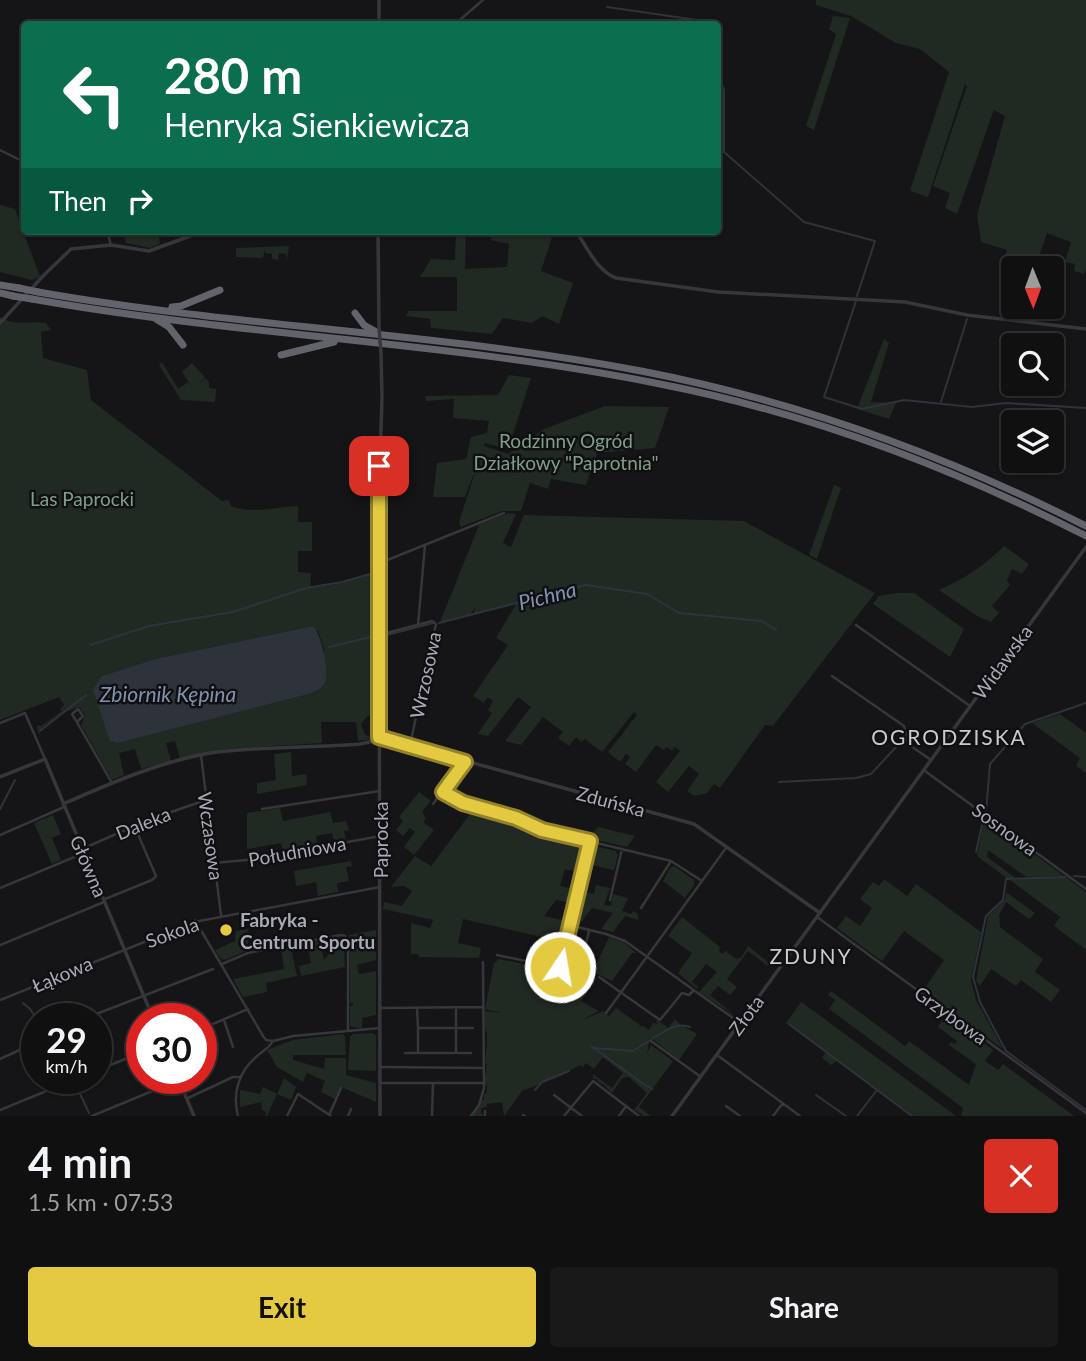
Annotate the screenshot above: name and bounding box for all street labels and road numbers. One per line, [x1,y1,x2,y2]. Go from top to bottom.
street label: Widawska [967,620,1037,704]
street label: Wrzosowa [405,630,445,720]
street label: Zduńska [574,781,648,821]
street label: Wczasowa [193,790,229,882]
street label: Sosnowa [968,798,1042,860]
street label: Daleka [112,802,174,844]
street label: Paprocka [369,802,392,878]
street label: Główna [66,831,112,901]
street label: Południowa [246,831,348,871]
street label: Sokola [142,912,202,952]
street label: Łąkowa [28,951,96,997]
street label: Grzybowa [910,981,992,1049]
street label: Złota [724,990,768,1040]

